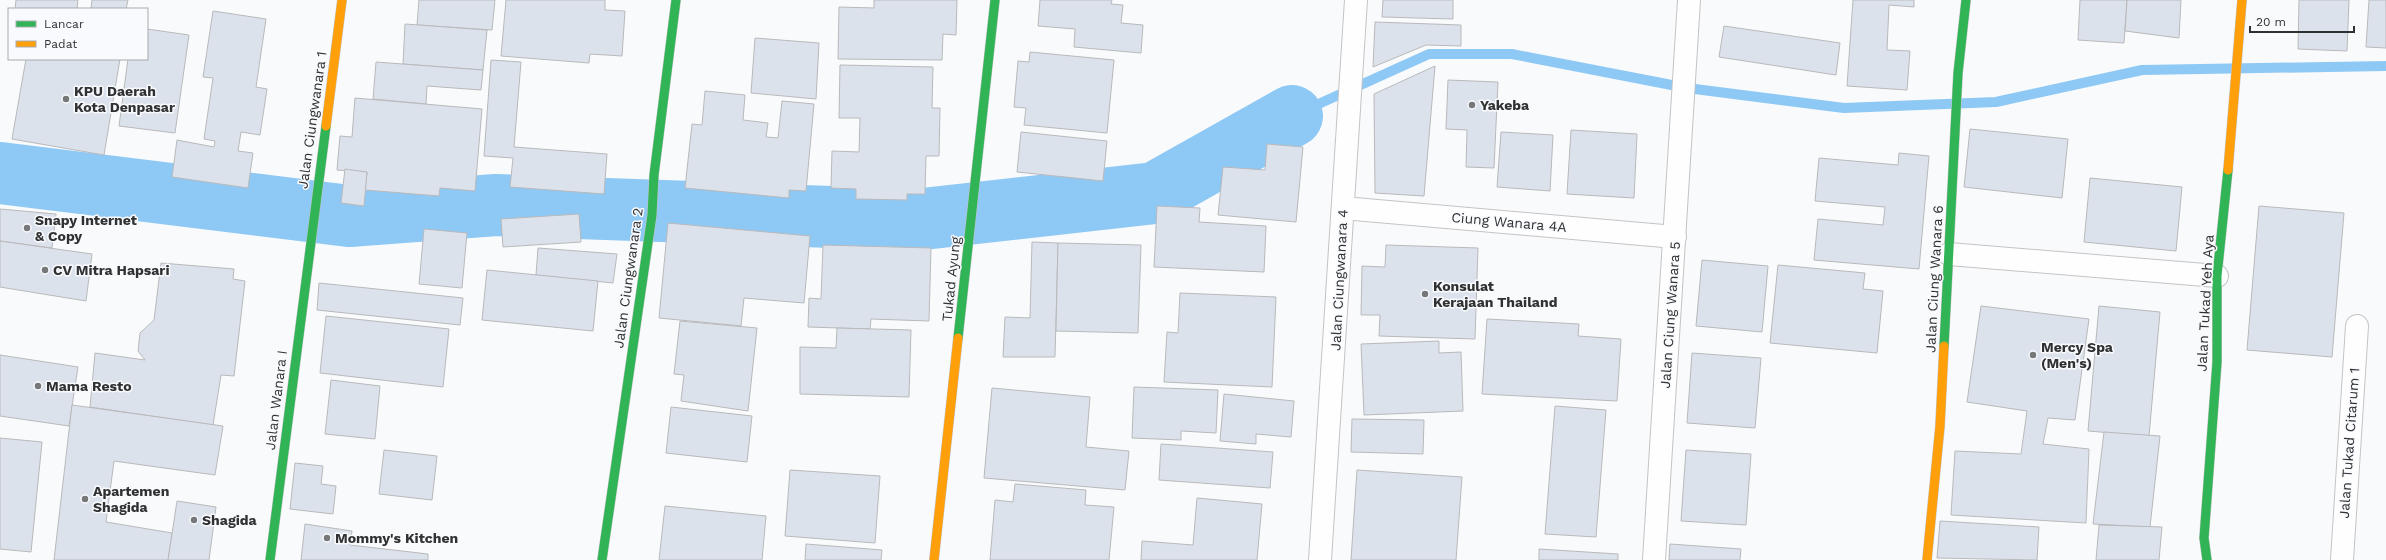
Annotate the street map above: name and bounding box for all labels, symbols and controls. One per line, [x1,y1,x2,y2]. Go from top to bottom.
legend [8,8,148,60]
scale bar [2250,8,2354,34]
text: 20 m [2256,15,2286,29]
text: Lancar [44,17,84,31]
text: Padat [44,37,77,51]
street label: Jalan Ciungwanara 1 [294,50,330,190]
place label: KPU Daerah Kota Denpasar [74,83,175,115]
marker: KPU Daerah Kota Denpasar [61,94,71,104]
place label: Yakeba [1480,97,1530,113]
marker: Yakeba [1467,100,1477,110]
street label: Jalan Ciung Wanara 6 [1922,205,1946,353]
street label: Jalan Ciungwanara 2 [610,207,646,349]
street label: Jalan Ciungwanara 4 [1327,209,1351,351]
street label: Ciung Wanara 4A [1451,209,1567,235]
place label: Snapy Internet & Copy [35,212,137,244]
marker: Snapy Internet & Copy [22,223,32,233]
street label: Jalan Tukad Yeh Aya [2193,234,2217,372]
street label: Tukad Ayung [939,235,963,322]
street label: Jalan Ciung Wanara 5 [1657,241,1683,389]
place label: CV Mitra Hapsari [53,262,169,278]
marker: CV Mitra Hapsari [40,265,50,275]
place label: Konsulat Kerajaan Thailand [1433,278,1557,310]
marker: Konsulat Kerajaan Thailand [1420,289,1430,299]
place label: Mercy Spa (Men's) [2041,339,2114,371]
street label: Jalan Wanara I [262,349,290,451]
marker: Mercy Spa (Men's) [2028,350,2038,360]
street label: Jalan Tukad Citarum 1 [2336,367,2362,519]
place label: Mama Resto [46,378,132,394]
marker: Mama Resto [33,381,43,391]
place label: Apartemen Shagida [93,483,169,515]
marker: Apartemen Shagida [80,494,90,504]
place label: Shagida [202,512,258,528]
marker: Shagida [189,515,199,525]
place label: Mommy's Kitchen [335,530,458,546]
marker: Mommy's Kitchen [322,533,332,543]

